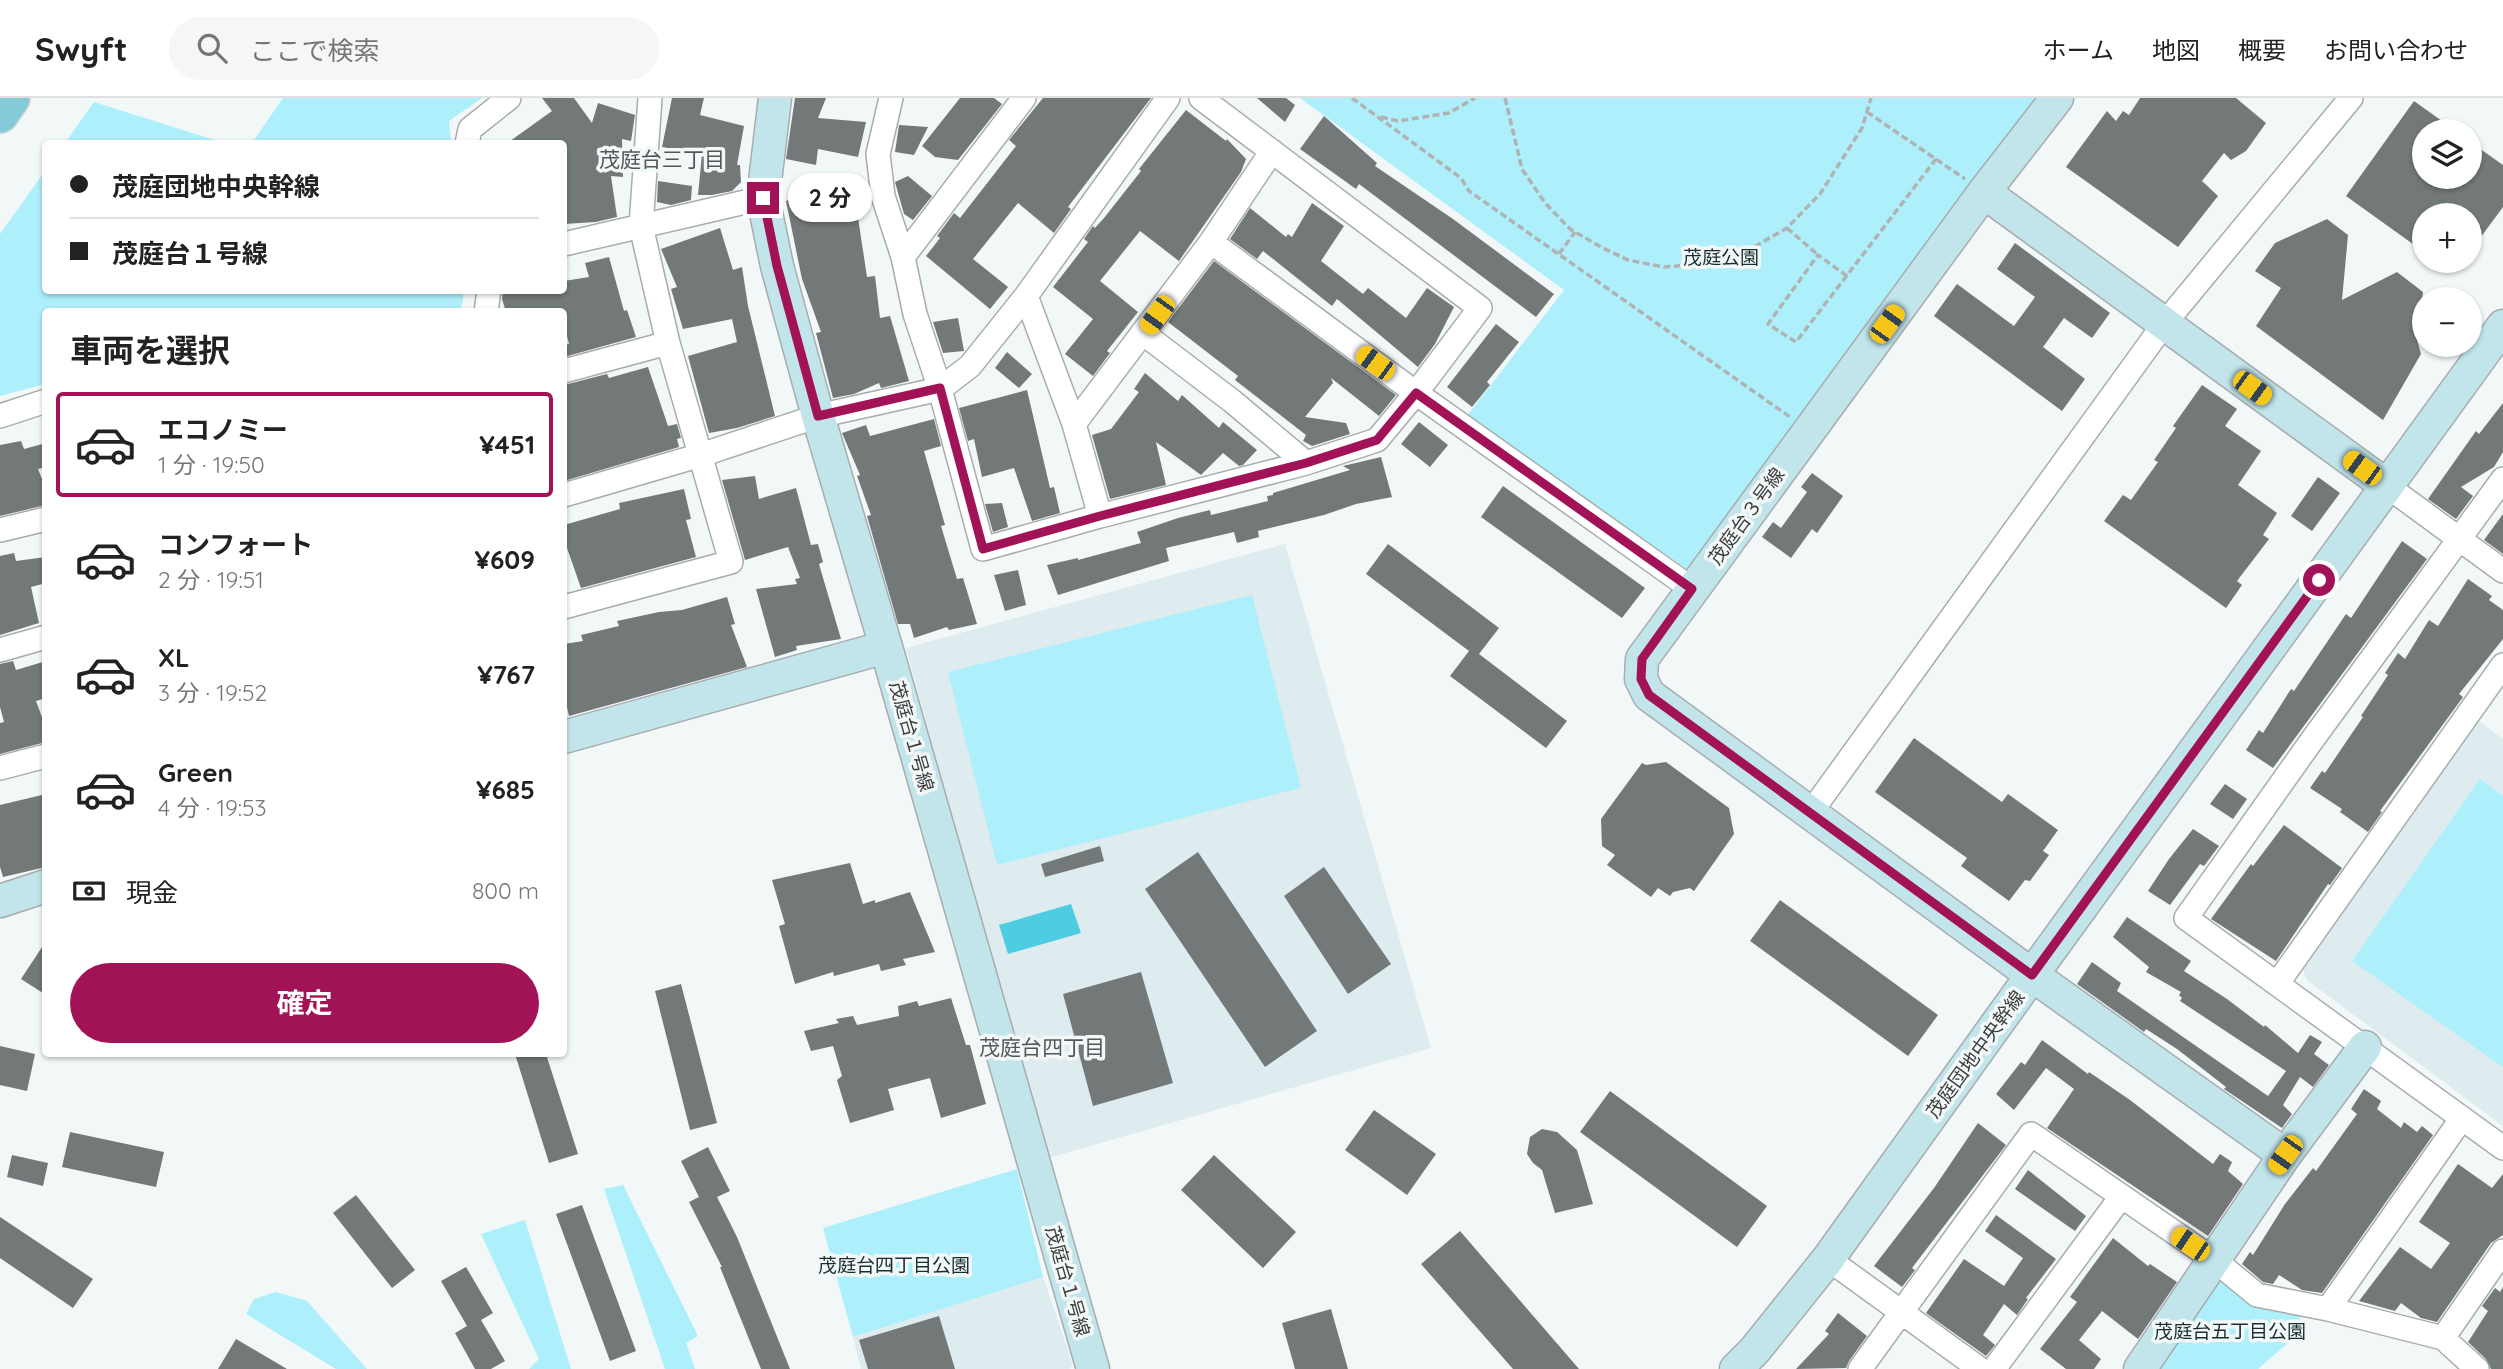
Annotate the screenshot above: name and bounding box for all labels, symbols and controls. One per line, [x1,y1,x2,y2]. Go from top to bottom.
search box [169,17,659,80]
text: Swyft [35,28,127,69]
icon: search [193,29,231,67]
text: ここで検索 [249,34,379,67]
text: ホーム [2043,35,2114,65]
text: 地図 [2152,35,2200,65]
text: 概要 [2238,35,2286,65]
text: お問い合わせ [2324,35,2468,65]
map controls [2412,119,2482,357]
button: layers [2412,119,2482,189]
district label: 茂庭台三丁目 [599,146,725,172]
text: 茂庭団地中央幹線 [112,170,320,203]
callout: 2 分 [788,174,872,222]
route end [747,182,779,214]
text: 2 分 [809,183,851,212]
button: + [2412,203,2482,273]
text: 茂庭台１号線 [112,237,268,270]
park label: 茂庭公園 [1683,245,1759,269]
button: − [2412,287,2482,357]
car [1137,292,1178,338]
car [1867,301,1908,347]
text: 車両を選択 [70,330,230,370]
car [1352,342,1399,384]
car [2229,367,2276,409]
icon: car [74,413,137,476]
text: エコノミー [158,413,288,446]
text: ¥451 [479,428,535,461]
car [2339,447,2386,489]
text: 1 分 · 19:50 [158,450,265,479]
street label: 茂庭台３号線 [1703,463,1789,569]
icon: car [74,528,137,591]
text: コンフォート [158,528,313,561]
text: ¥609 [474,543,535,576]
route start [2303,564,2335,596]
text: 2 分 · 19:51 [158,565,264,594]
text: XL [158,641,190,674]
icon: car [74,643,137,706]
text: ¥767 [477,658,535,691]
text: 3 分 · 19:52 [158,678,267,707]
street label: 茂庭台１号線 [885,678,939,794]
text: Green [158,756,233,789]
icon: car [74,758,137,821]
text: ¥685 [476,773,535,806]
text: 4 分 · 19:53 [158,793,267,822]
icon: cash [70,872,108,910]
text: 現金 [126,876,178,909]
text: 800 m [472,876,539,905]
button: 確定 [70,963,539,1043]
street label: 茂庭団地中央幹線 [1921,985,2029,1123]
district label: 茂庭台四丁目 [979,1034,1105,1060]
car [2265,1132,2306,1178]
street label: 茂庭台１号線 [1041,1223,1095,1339]
car [2167,1224,2214,1264]
park label: 茂庭台四丁目公園 [818,1253,970,1277]
park label: 茂庭台五丁目公園 [2154,1319,2306,1343]

